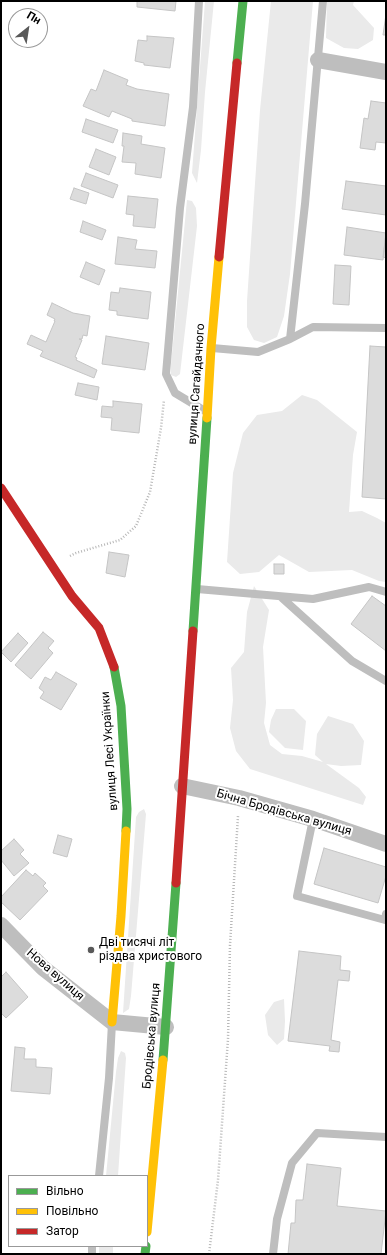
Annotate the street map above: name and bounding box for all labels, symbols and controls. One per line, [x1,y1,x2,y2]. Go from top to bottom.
north arrow [8,8,48,48]
text: Пн [24,9,43,27]
street label: вулиця Сагайдачного [186,323,208,445]
street label: вулиця Лесі Українки [99,691,121,811]
street label: Бічна Бродівська вулиця [215,787,353,839]
place label: Дві тисячі літ різдва христового [99,936,202,964]
marker: Дві тисячі літ різдва христового [86,945,96,955]
street label: Нова вулиця [23,946,87,1004]
street label: Бродівська вулиця [140,982,164,1090]
legend [8,1175,148,1247]
text: Вільно [46,1184,84,1198]
text: Повільно [46,1204,98,1218]
text: Затор [46,1224,79,1238]

